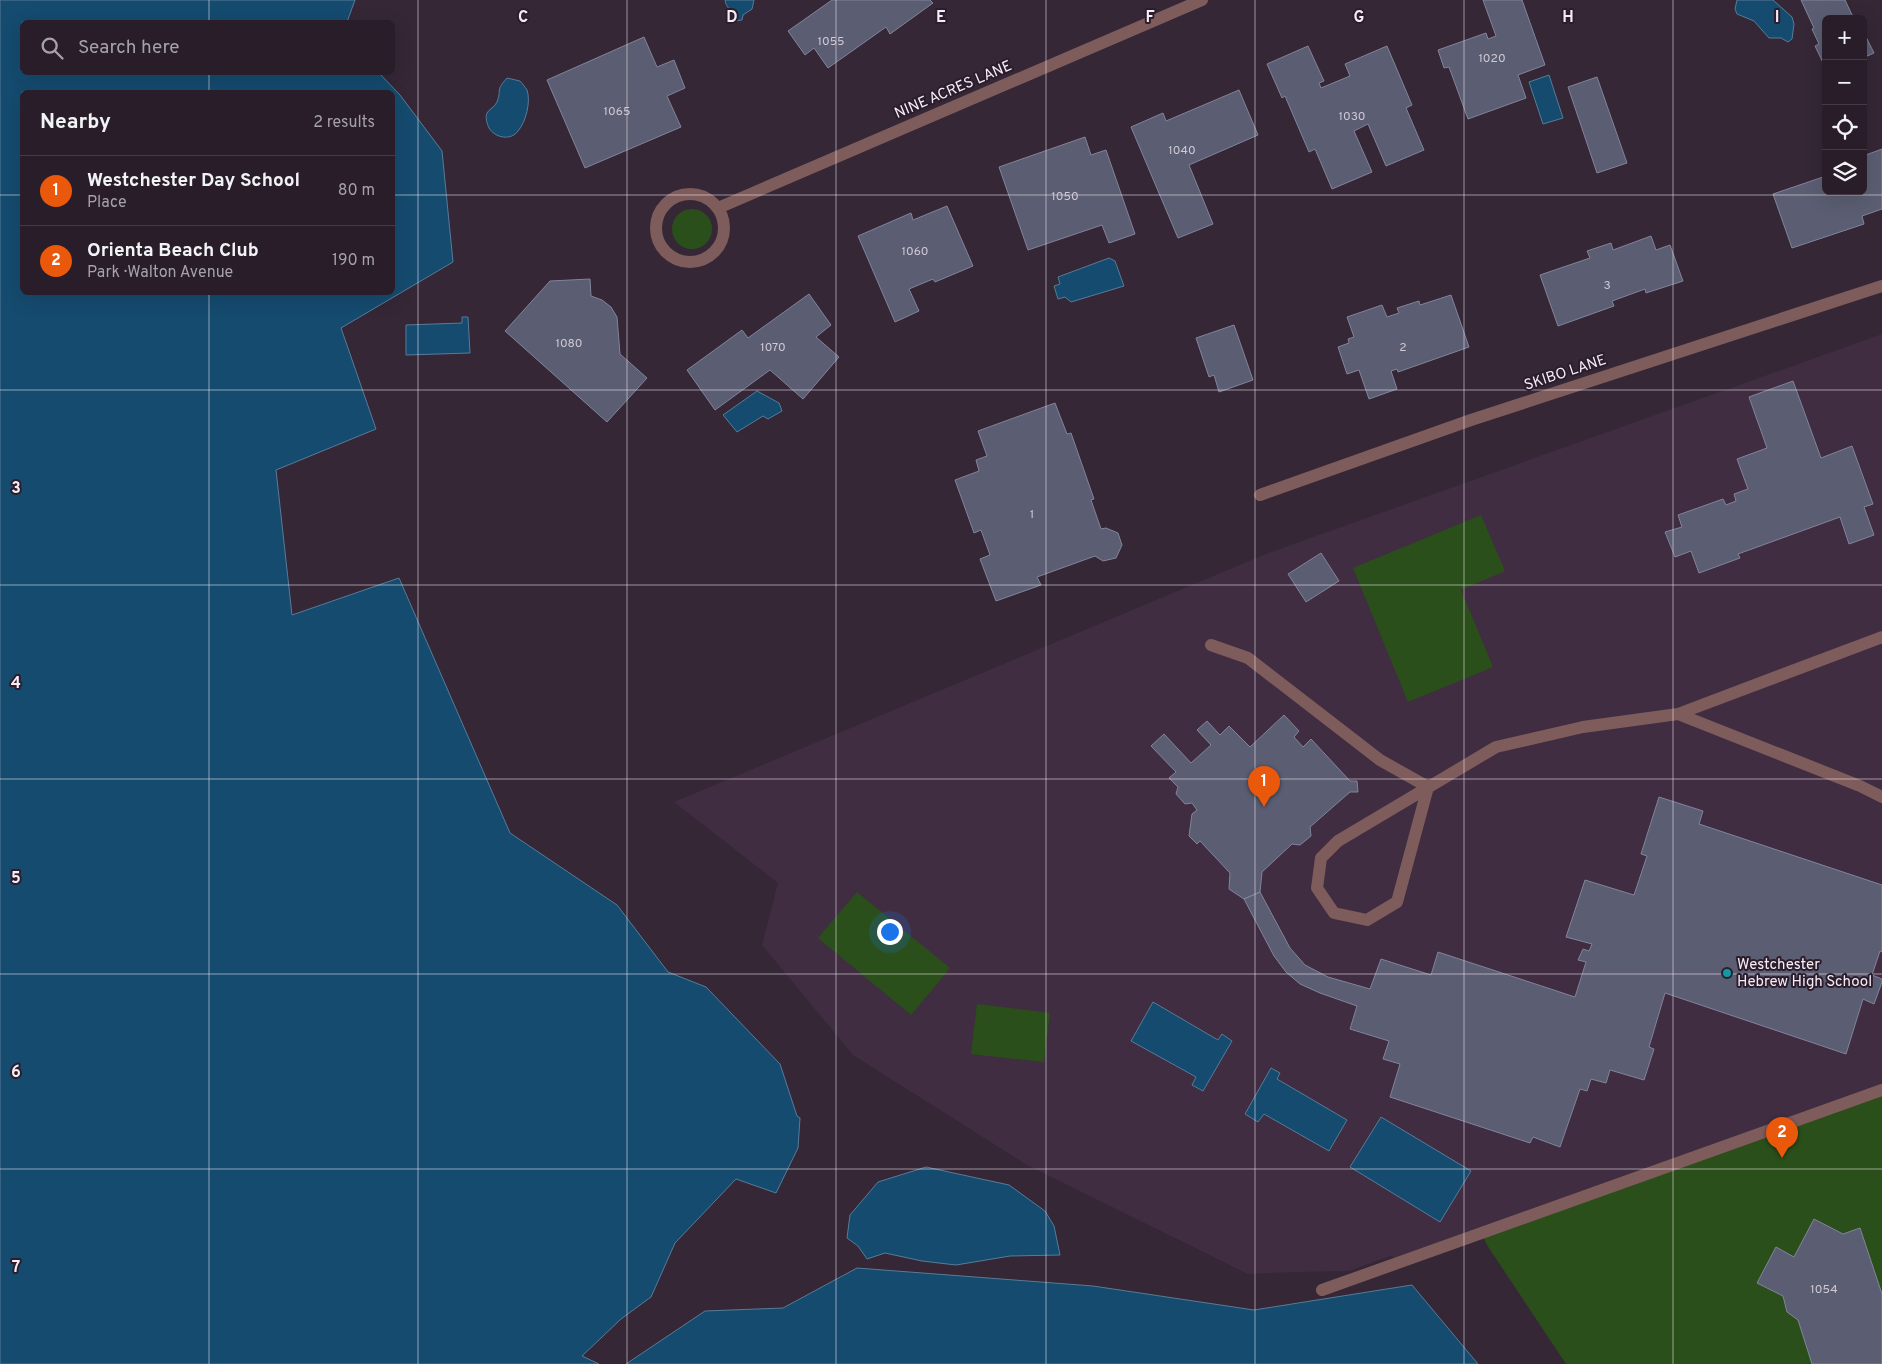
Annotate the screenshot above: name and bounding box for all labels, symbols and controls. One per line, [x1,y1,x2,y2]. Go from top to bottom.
text: C [518,8,528,28]
text: D [726,8,738,28]
text: E [936,8,946,28]
text: F [1145,8,1155,28]
text: G [1354,8,1364,28]
text: H [1562,8,1574,28]
text: I [1775,8,1779,28]
map controls [1822,15,1867,195]
button: + [1822,15,1867,60]
search box [20,20,395,75]
icon: search [38,34,66,62]
house number: 1055 [817,34,845,50]
text: Search here [78,36,180,60]
house number: 1020 [1478,51,1506,67]
street label: NINE ACRES LANE [892,57,1015,124]
button: − [1822,60,1867,105]
house number: 1065 [604,104,630,120]
button: locate [1822,105,1867,150]
text: Nearby [40,109,111,136]
house number: 1030 [1339,109,1366,125]
text: 2 results [313,113,375,133]
house number: 1040 [1168,143,1196,159]
button: layers [1822,150,1867,195]
text: Westchester Day School [87,169,300,193]
text: 1 [53,181,59,201]
text: 80 m [338,181,375,201]
house number: 1050 [1051,189,1079,205]
text: Place [87,193,127,213]
text: Orienta Beach Club [87,239,259,263]
house number: 1060 [901,244,929,260]
text: 2 [51,251,61,271]
text: 190 m [332,251,375,271]
text: Park · Walton Avenue [87,263,233,283]
house number: 3 [1603,278,1611,294]
house number: 1080 [555,336,583,352]
house number: 1070 [760,340,786,356]
house number: 2 [1399,340,1407,356]
street label: SKIBO LANE [1522,351,1609,396]
text: 3 [11,479,21,499]
house number: 1 [1030,507,1034,523]
text: 4 [11,674,21,694]
pin: 1 [1248,766,1280,807]
text: 5 [11,869,21,889]
your location [877,919,903,945]
place label: Westchester Hebrew High School [1737,956,1872,992]
marker: Westchester Hebrew High School [1721,967,1733,979]
text: 6 [11,1063,21,1083]
pin: 2 [1766,1117,1798,1158]
text: 7 [12,1258,20,1278]
house number: 1054 [1810,1282,1838,1298]

